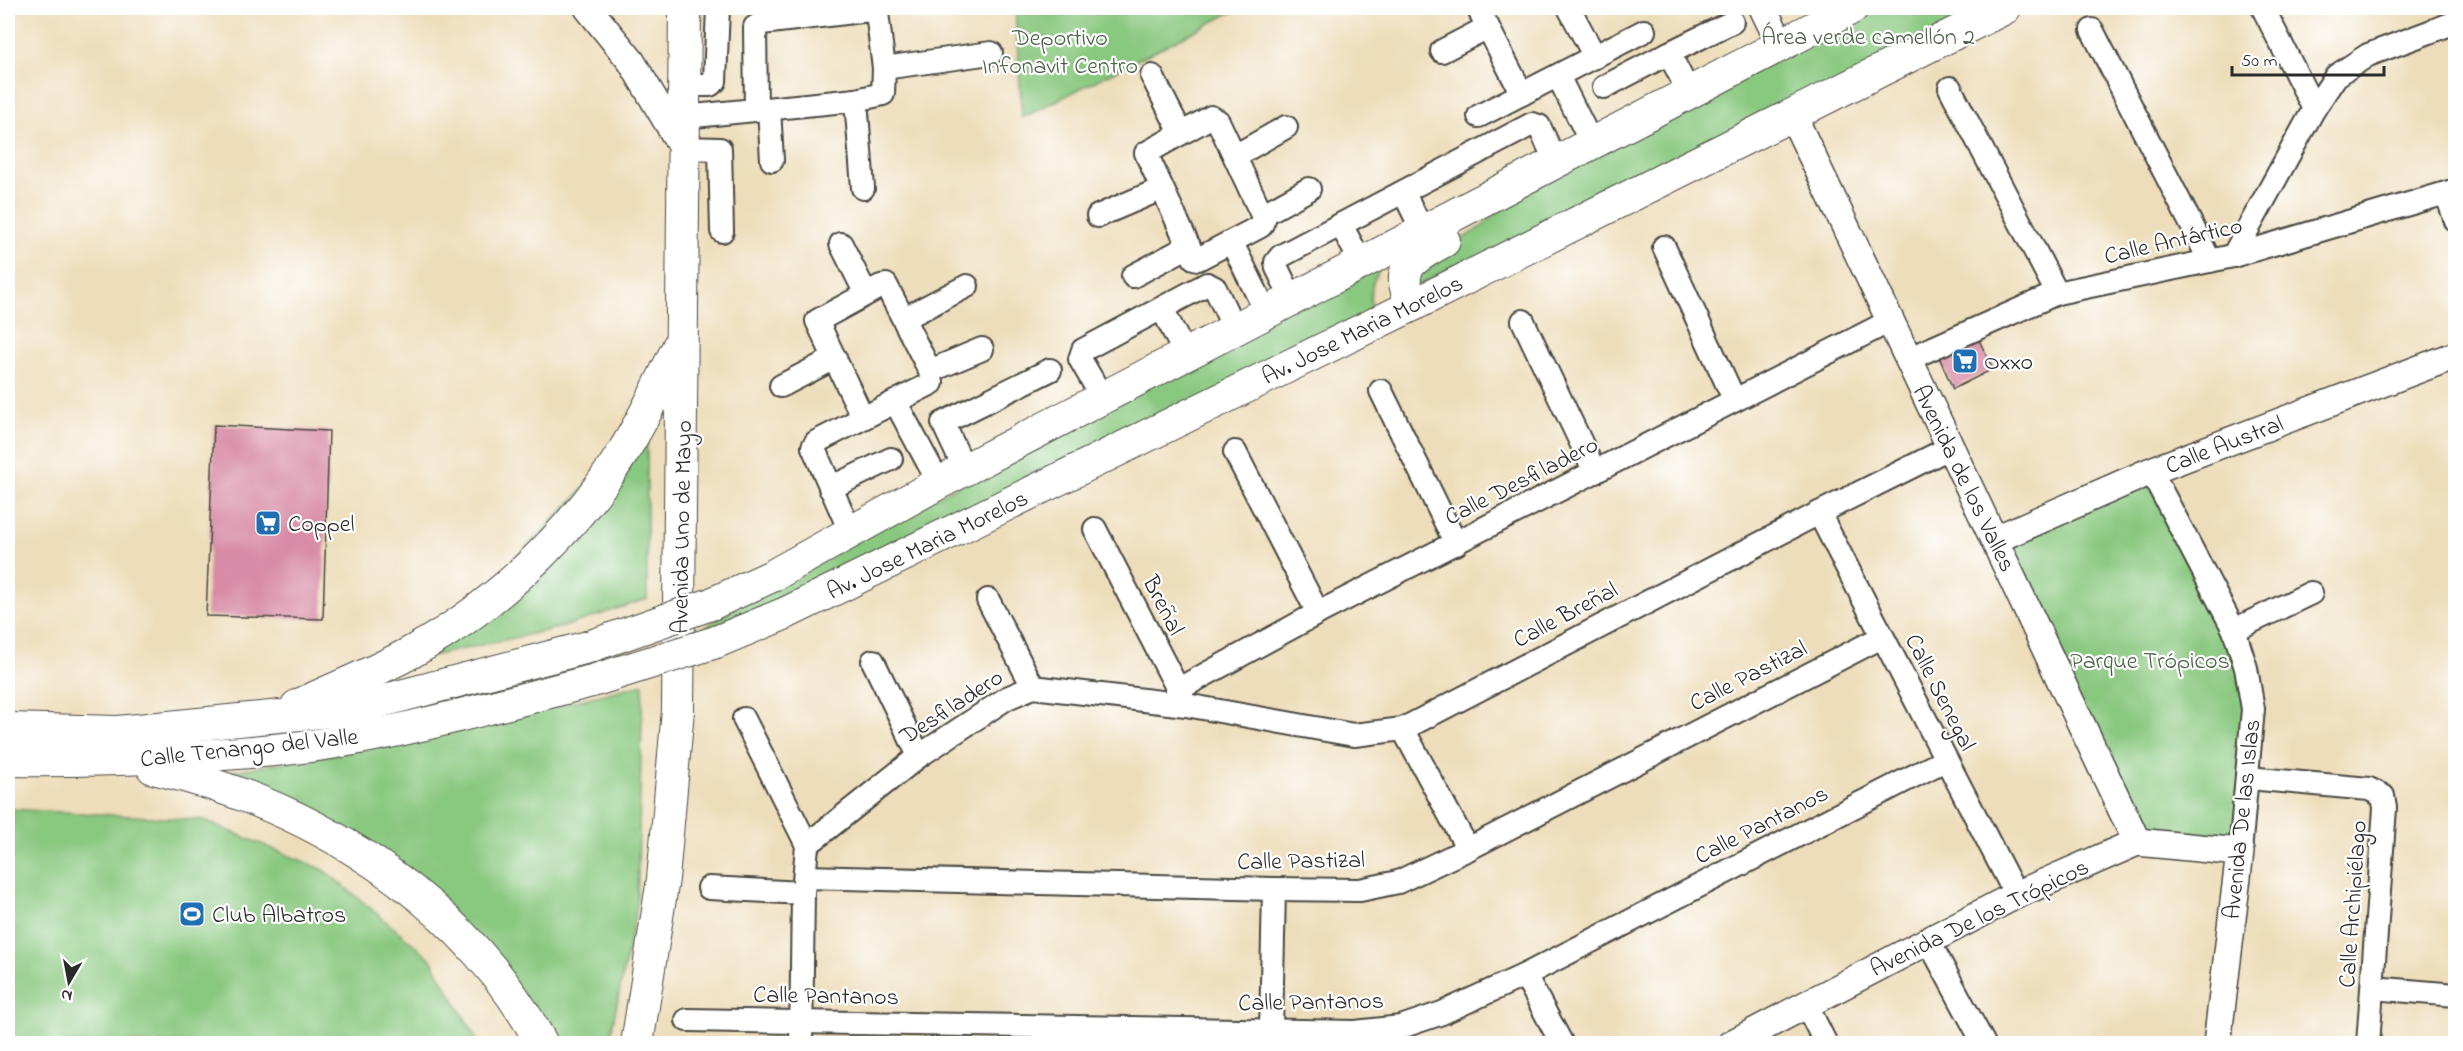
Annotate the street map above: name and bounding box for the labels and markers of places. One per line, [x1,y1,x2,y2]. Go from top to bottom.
supermarket icon: Oxxo [1950,346,1980,376]
place label: Oxxo [1984,346,2033,381]
supermarket icon: Coppel [253,508,283,538]
place label: Coppel [288,508,355,543]
sports icon: Club Albatros [177,899,207,929]
place label: Club Albatros [212,899,346,934]

